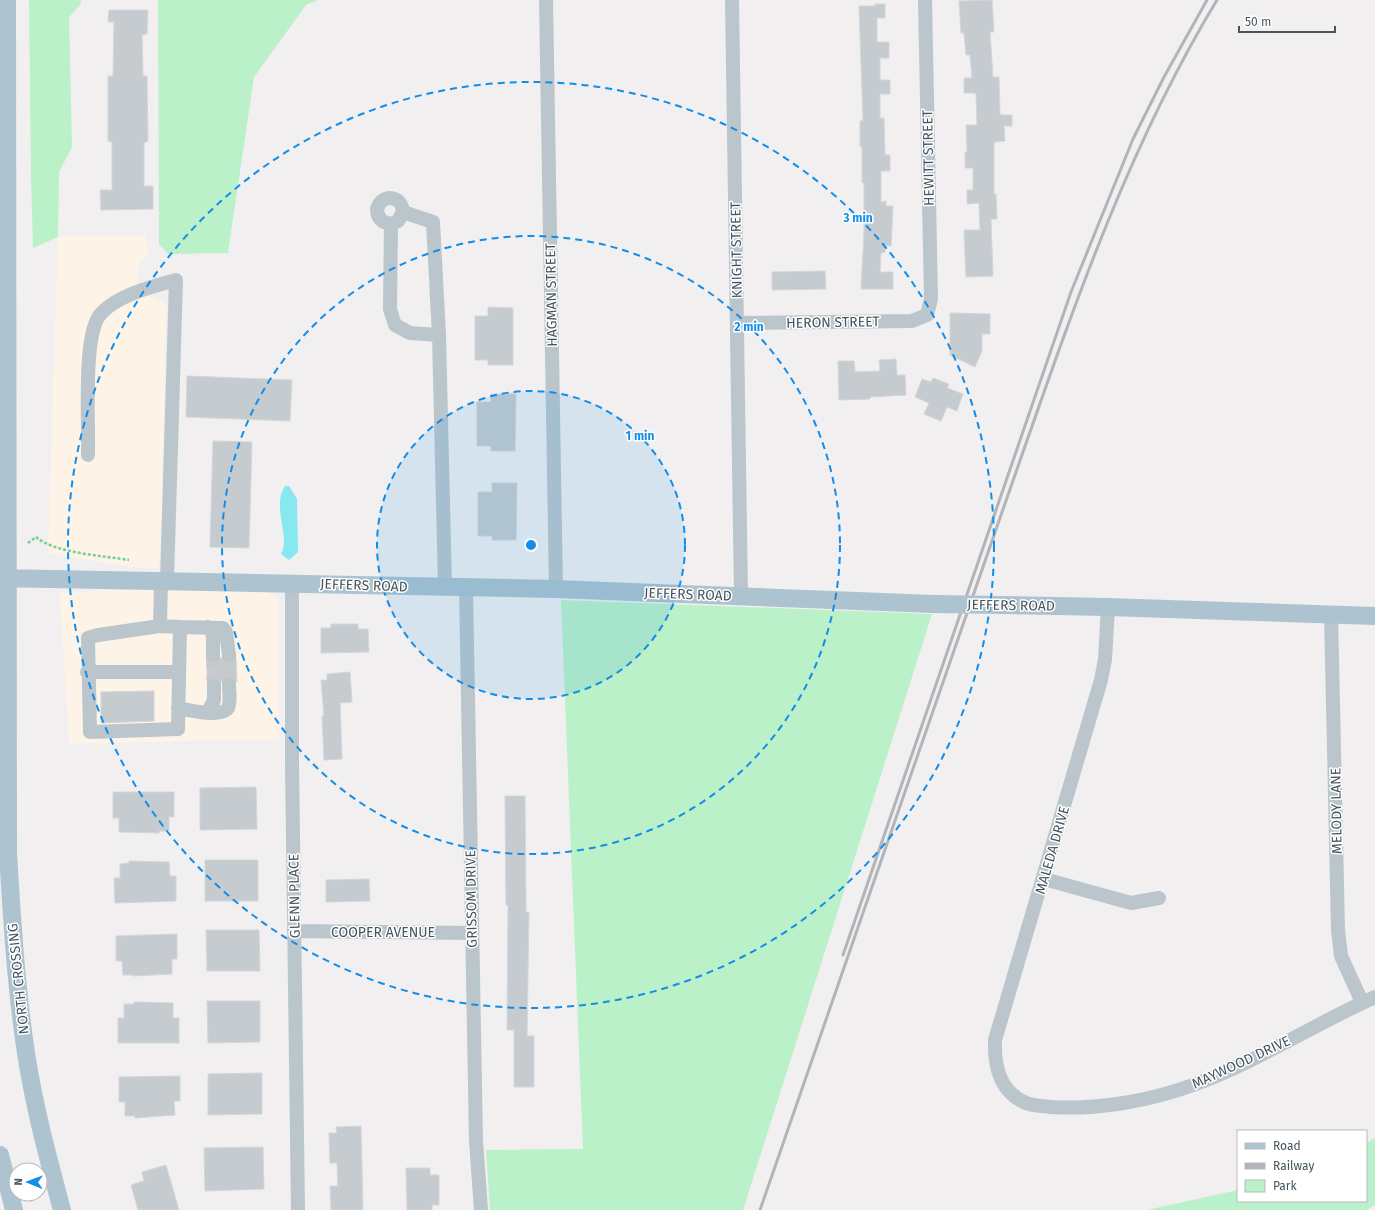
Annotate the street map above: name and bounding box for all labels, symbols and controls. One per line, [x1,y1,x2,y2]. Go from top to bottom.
scale bar [1239,8,1335,34]
text: 50 m [1245,15,1271,29]
street label: HEWITT STREET [919,109,938,206]
street label: KNIGHT STREET [727,201,746,298]
text: 3 min [842,211,873,225]
street label: HAGMAN STREET [542,242,561,347]
street label: HERON STREET [786,313,881,332]
text: 2 min [734,320,764,334]
text: 1 min [626,429,654,443]
centre of rings [524,538,538,552]
street label: JEFFERS ROAD [320,575,408,596]
street label: JEFFERS ROAD [644,584,732,605]
street label: JEFFERS ROAD [967,596,1055,615]
street label: MELODY LANE [1327,768,1346,854]
street label: MALEDA DRIVE [1032,804,1073,896]
street label: GRISSOM DRIVE [462,850,481,948]
street label: GLENN PLACE [285,854,304,938]
street label: NORTH CROSSING [4,923,33,1035]
street label: COOPER AVENUE [331,924,435,941]
street label: MAYWOOD DRIVE [1189,1032,1293,1093]
legend [1237,1130,1367,1202]
text: Road [1273,1139,1301,1153]
text: Railway [1273,1159,1314,1173]
north arrow [8,1162,48,1202]
text: N [12,1178,25,1186]
text: Park [1273,1179,1297,1193]

